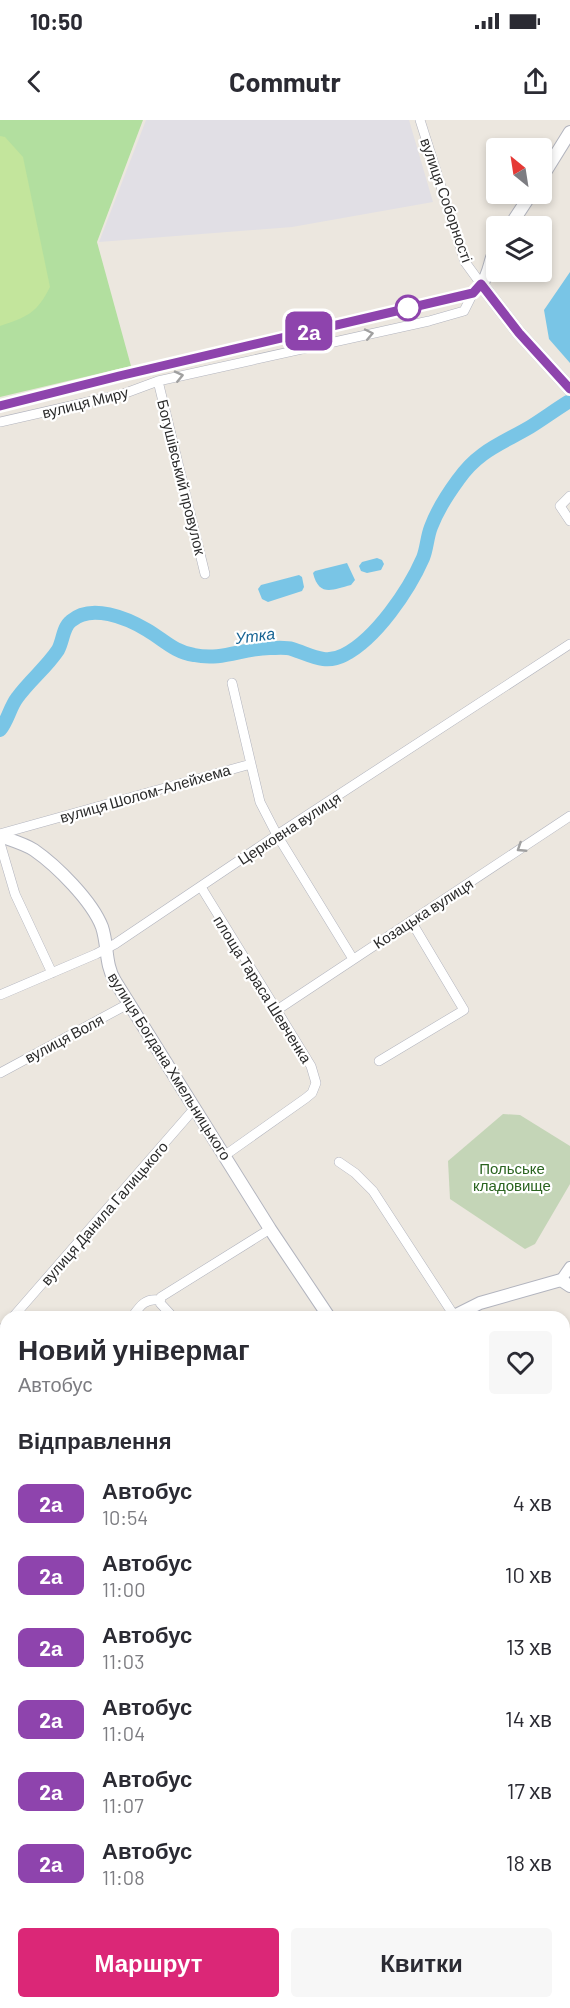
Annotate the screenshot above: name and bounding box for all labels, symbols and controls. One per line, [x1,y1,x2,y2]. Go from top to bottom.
text: 10:50 [30,8,83,34]
icon: back [18,65,51,98]
text: Commutr [229,65,341,97]
icon: share [519,65,552,98]
street label: вулиця Соборності [417,135,477,265]
north arrow [486,138,552,204]
map controls [486,138,552,282]
button: layers [486,216,552,282]
unlabelled marker [395,295,421,321]
line badge: 2а [282,312,336,350]
text: 2а [297,319,321,344]
one-way arrow [364,329,374,342]
one-way arrow [173,371,183,384]
street label: вулиця Миру [40,382,130,421]
street label: Богушівський провулок [154,397,210,557]
water label: Утка [233,623,276,647]
street label: вулиця Шолом-Алейхема [58,760,233,826]
street label: Церковна вулиця [234,788,344,868]
one-way arrow [517,841,528,852]
street label: Козацька вулиця [370,874,476,952]
street label: площа Тараса Шевченка [210,912,316,1067]
street label: вулиця Богдана Хмельницького [105,969,235,1163]
street label: вулиця Воля [22,1010,106,1066]
street label: вулиця Данила Галицького [37,1137,171,1289]
park label: Польське кладовище [473,1159,551,1194]
button: heart [489,1331,552,1394]
text: Новий універмаг [18,1332,250,1366]
text: Автобус [18,1372,92,1396]
text: Відправлення [18,1427,172,1453]
text: Автобус [102,1477,192,1503]
text: 4 хв [513,1489,552,1515]
text: 2а [39,1491,63,1516]
text: 10:54 [102,1505,148,1529]
text: Автобус [102,1549,192,1575]
text: 10 хв [505,1561,552,1587]
text: 2а [39,1563,63,1588]
text: 11:00 [102,1577,145,1601]
text: Автобус [102,1621,192,1647]
text: 13 хв [506,1633,552,1659]
text: 2а [39,1635,63,1660]
text: 11:03 [102,1649,144,1673]
text: Автобус [102,1693,192,1719]
text: 14 хв [505,1705,552,1731]
text: 2а [39,1707,63,1732]
text: 11:04 [102,1721,145,1745]
text: Автобус [102,1765,192,1791]
text: 17 хв [507,1777,552,1803]
text: 2а [39,1779,63,1804]
text: 11:07 [102,1793,144,1817]
text: Автобус [102,1837,192,1863]
text: 18 хв [506,1849,552,1875]
text: 2а [39,1851,63,1876]
text: 11:08 [102,1865,145,1889]
button: Маршрут [18,1928,279,1997]
button: Квитки [291,1928,552,1997]

